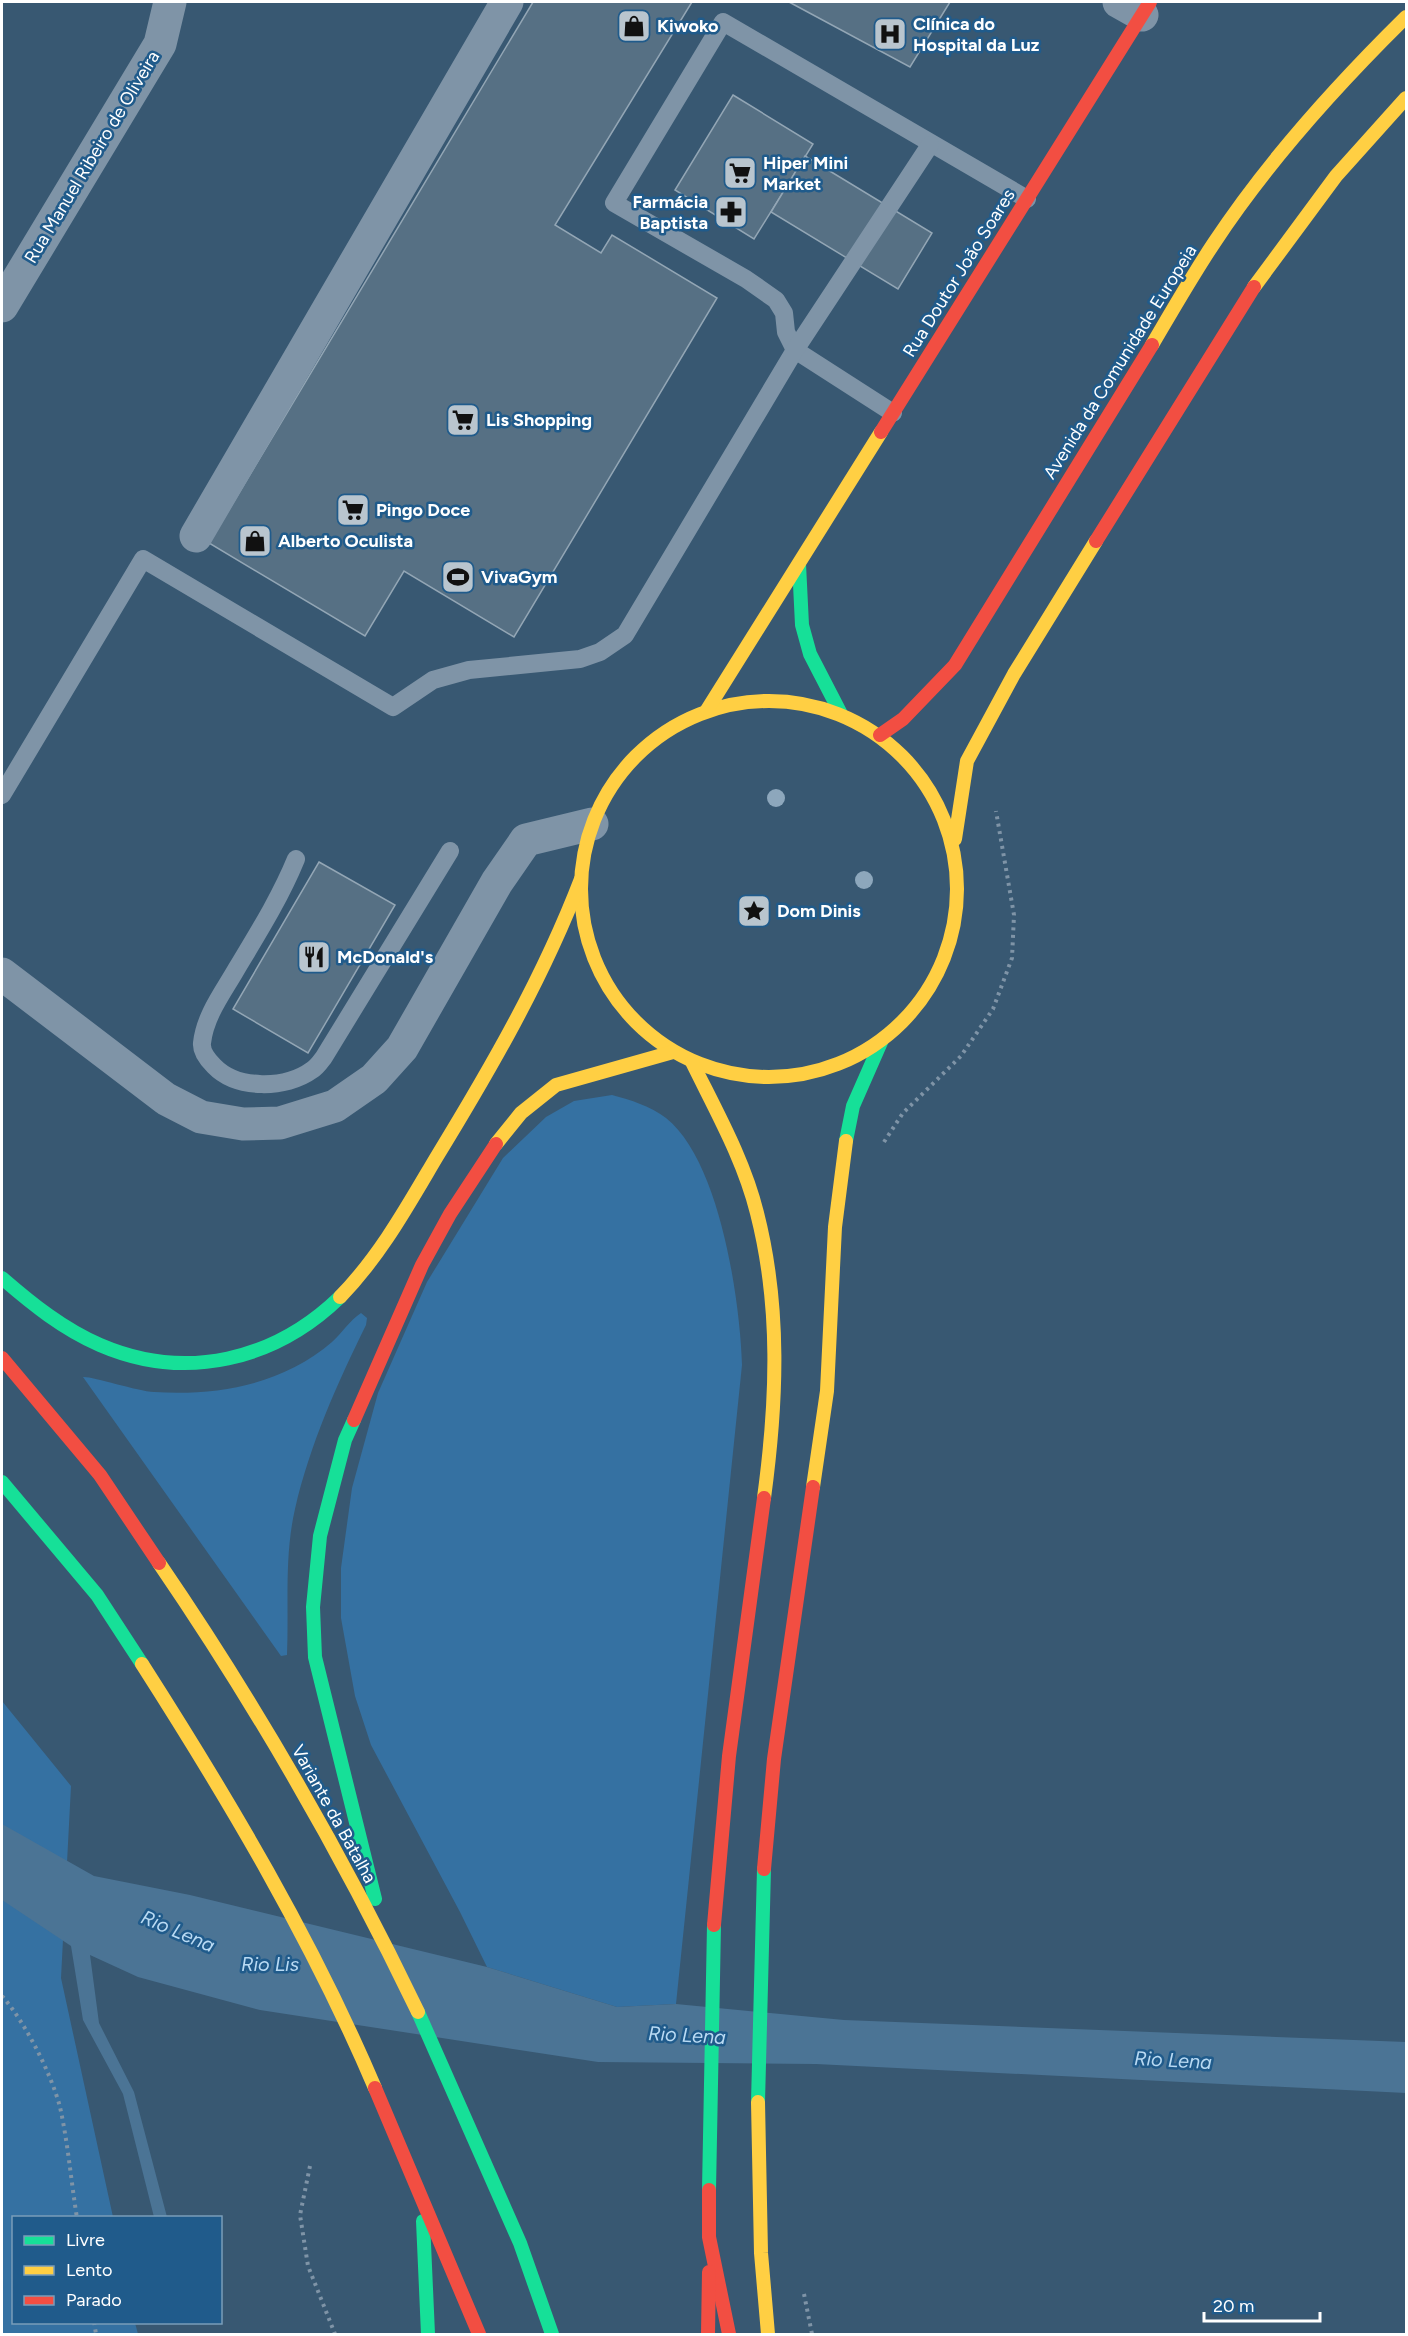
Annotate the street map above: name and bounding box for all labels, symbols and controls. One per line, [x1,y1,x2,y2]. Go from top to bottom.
shop icon: Kiwoko [616,8,652,44]
place label: Clínica do Hospital da Luz [913,13,1040,56]
place label: Kiwoko [657,15,719,37]
hospital icon: Clínica do Hospital da Luz [872,16,908,52]
street label: Rua Manuel Ribeiro de Oliveira [20,47,164,267]
place label: Hiper Mini Market [763,152,848,195]
supermarket icon: Hiper Mini Market [722,155,758,191]
street label: Rua Doutor João Soares [898,185,1020,361]
place label: Farmácia Baptista [632,191,708,234]
pharmacy icon: Farmácia Baptista [713,194,749,230]
street label: Avenida da Comunidade Europeia [1039,241,1201,483]
supermarket icon: Lis Shopping [445,402,481,438]
place label: Lis Shopping [486,409,592,431]
supermarket icon: Pingo Doce [335,492,371,528]
place label: Pingo Doce [376,499,470,521]
shop icon: Alberto Oculista [237,523,273,559]
place label: Alberto Oculista [278,530,413,552]
sports icon: VivaGym [440,559,476,595]
place label: VivaGym [481,566,557,588]
place icon: Dom Dinis [736,893,772,929]
place label: Dom Dinis [777,900,861,922]
restaurant icon: McDonald's [296,939,332,975]
place label: McDonald's [337,946,434,968]
street label: Variante da Batalha [287,1741,381,1887]
water label: Rio Lena [137,1905,219,1957]
water label: Rio Lis [241,1952,300,1976]
water label: Rio Lena [647,2021,727,2049]
water label: Rio Lena [1133,2046,1213,2074]
legend [12,2216,222,2324]
text: Livre [66,2229,105,2251]
text: Lento [66,2259,112,2281]
scale bar [1204,2285,1320,2323]
text: Parado [66,2289,122,2311]
text: 20 m [1213,2295,1254,2317]

